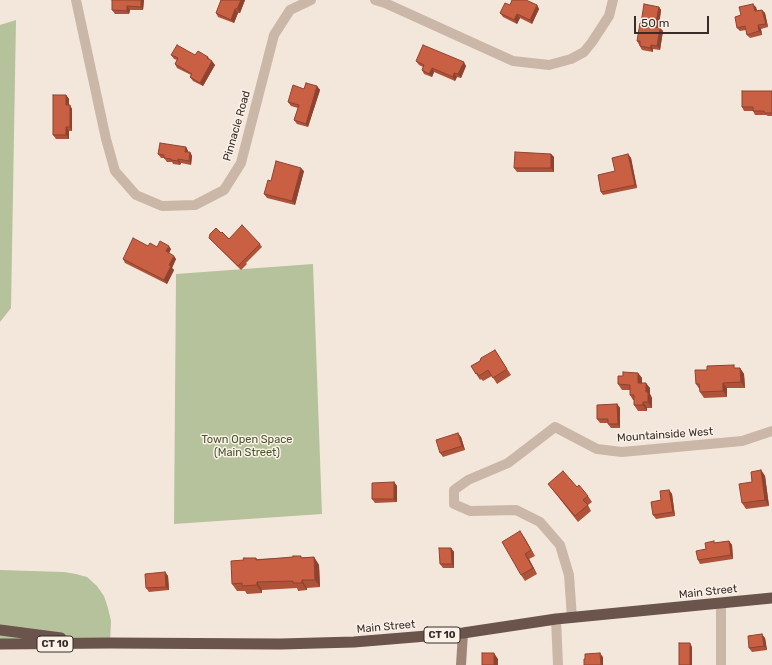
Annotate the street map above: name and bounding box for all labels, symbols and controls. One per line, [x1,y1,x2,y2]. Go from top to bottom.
scale bar [636,8,711,34]
text: 50 m [641,16,669,30]
street label: Pinnacle Road [221,89,253,163]
street label: Mountainside West [617,425,713,445]
park label: Town Open Space (Main Street) [202,433,292,459]
street label: Main Street [678,582,738,602]
street label: Main Street [356,618,416,636]
road number: CT 10 [424,627,460,643]
road number: CT 10 [37,636,73,652]

